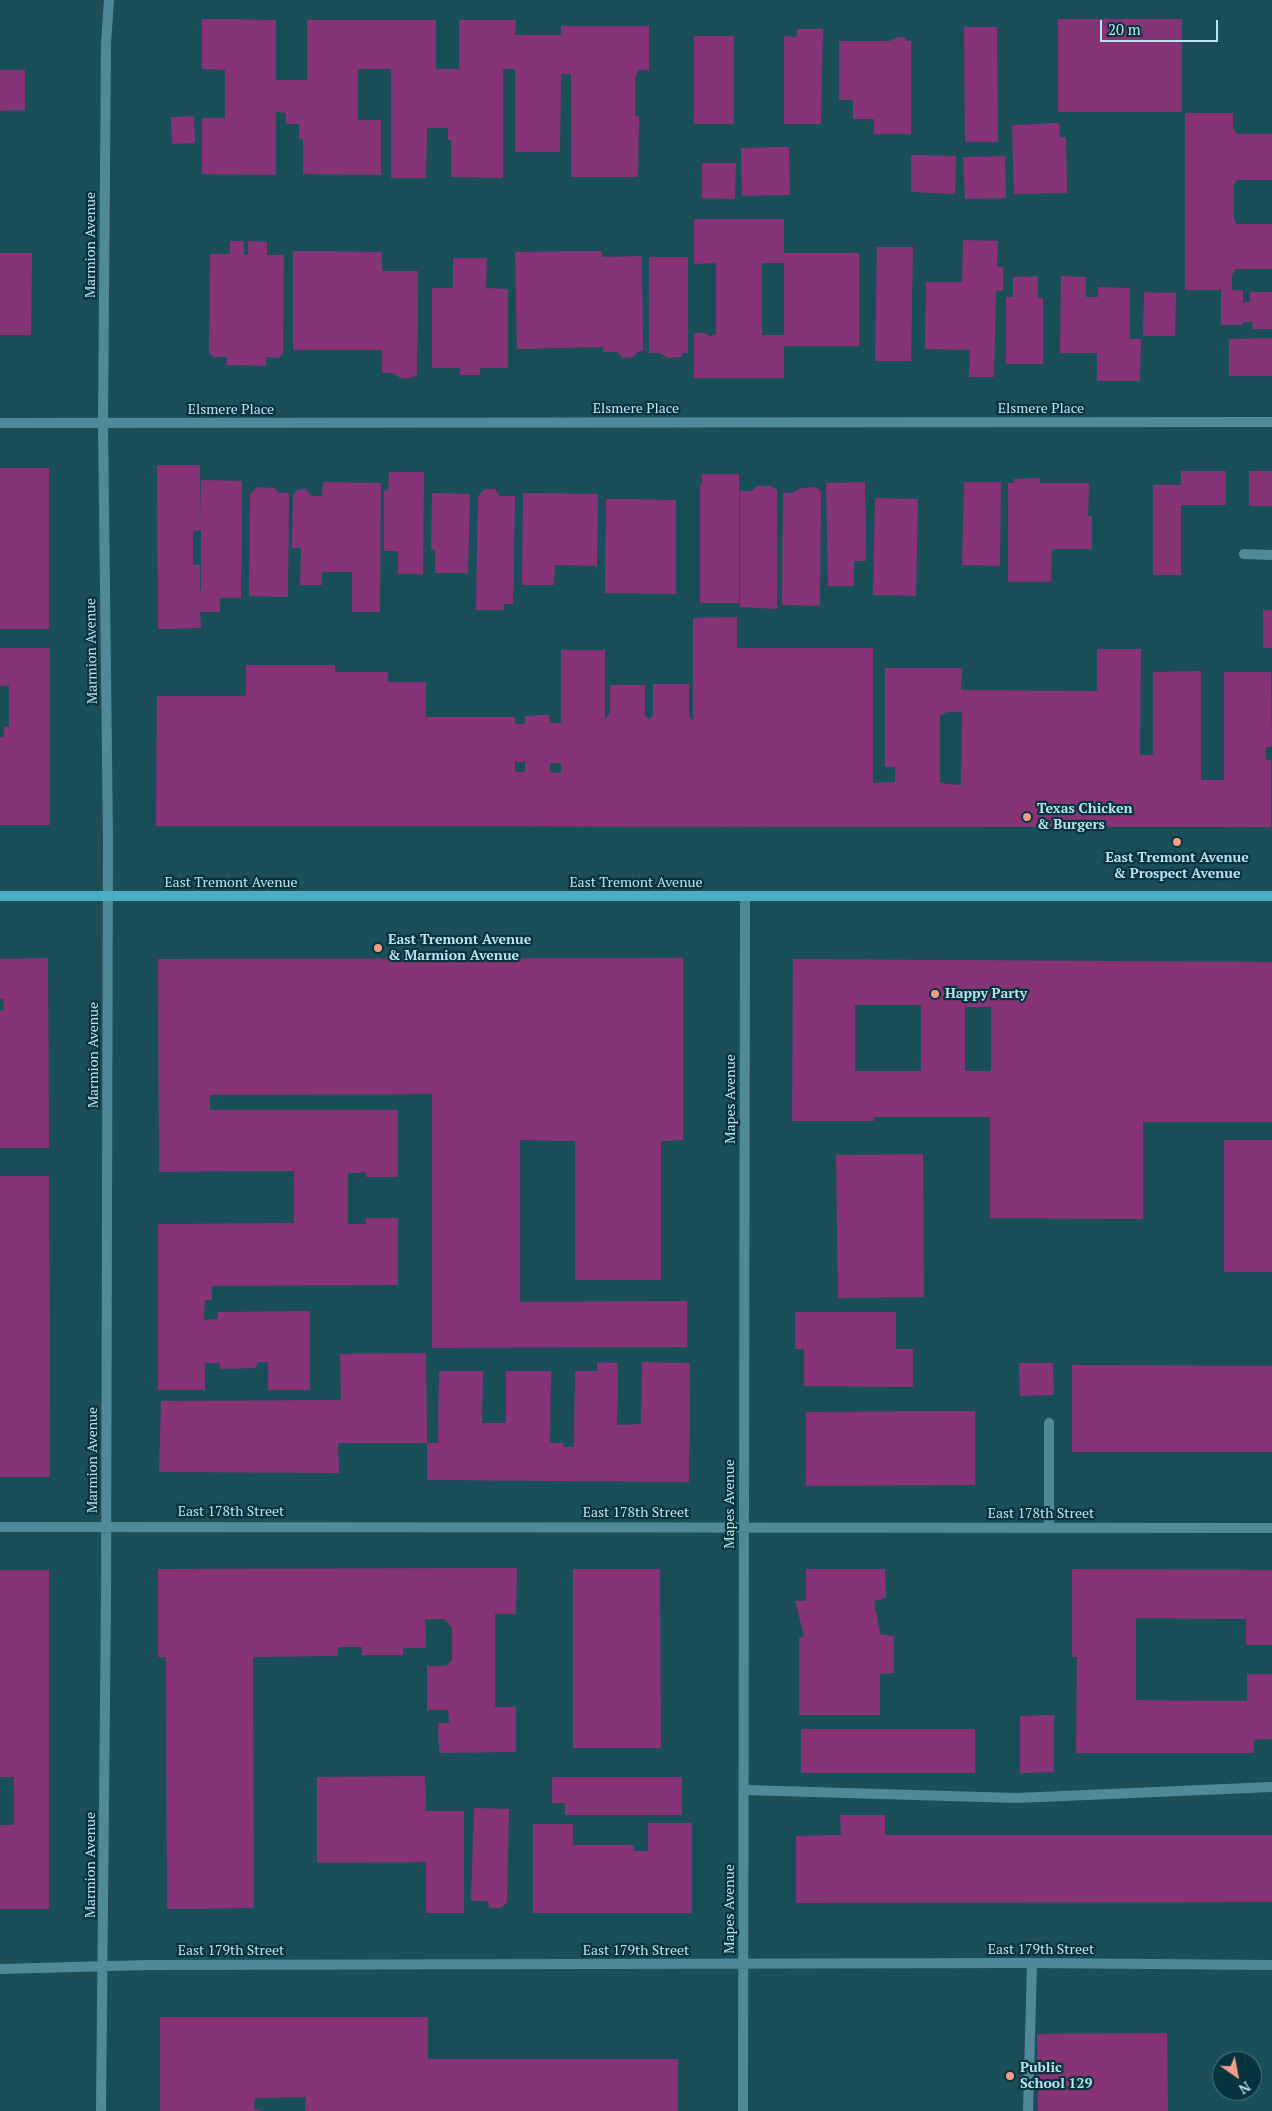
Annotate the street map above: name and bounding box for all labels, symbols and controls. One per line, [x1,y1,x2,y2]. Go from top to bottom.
scale bar [1102,10,1220,42]
text: 20 m [1108,19,1141,39]
street label: Marmion Avenue [83,192,99,298]
street label: Elsmere Place [593,401,679,417]
street label: Elsmere Place [998,401,1084,417]
street label: Elsmere Place [188,402,274,418]
street label: Marmion Avenue [83,598,101,704]
place label: Texas Chicken & Burgers [1037,801,1133,834]
marker: Texas Chicken & Burgers [1021,811,1033,823]
marker: East Tremont Avenue & Prospect Avenue [1171,836,1183,848]
place label: East Tremont Avenue & Prospect Avenue [1105,850,1249,882]
street label: East Tremont Avenue [164,875,298,891]
street label: East Tremont Avenue [569,875,703,891]
place label: East Tremont Avenue & Marmion Avenue [388,932,531,964]
marker: East Tremont Avenue & Marmion Avenue [372,942,384,954]
place label: Happy Party [945,986,1027,1002]
marker: Happy Party [929,988,941,1000]
street label: Marmion Avenue [86,1002,102,1108]
street label: Mapes Avenue [723,1054,739,1144]
street label: Marmion Avenue [85,1407,101,1513]
street label: Mapes Avenue [722,1459,738,1549]
street label: East 178th Street [178,1504,284,1520]
street label: East 178th Street [583,1505,689,1521]
street label: East 178th Street [988,1506,1094,1522]
street label: Marmion Avenue [83,1812,99,1918]
street label: Mapes Avenue [722,1864,738,1954]
street label: East 179th Street [988,1942,1094,1958]
street label: East 179th Street [178,1943,284,1959]
street label: East 179th Street [583,1943,689,1959]
north arrow [1212,2051,1262,2101]
place label: Public School 129 [1020,2060,1092,2092]
marker: Public School 129 [1004,2070,1016,2082]
text: N [1235,2077,1255,2099]

